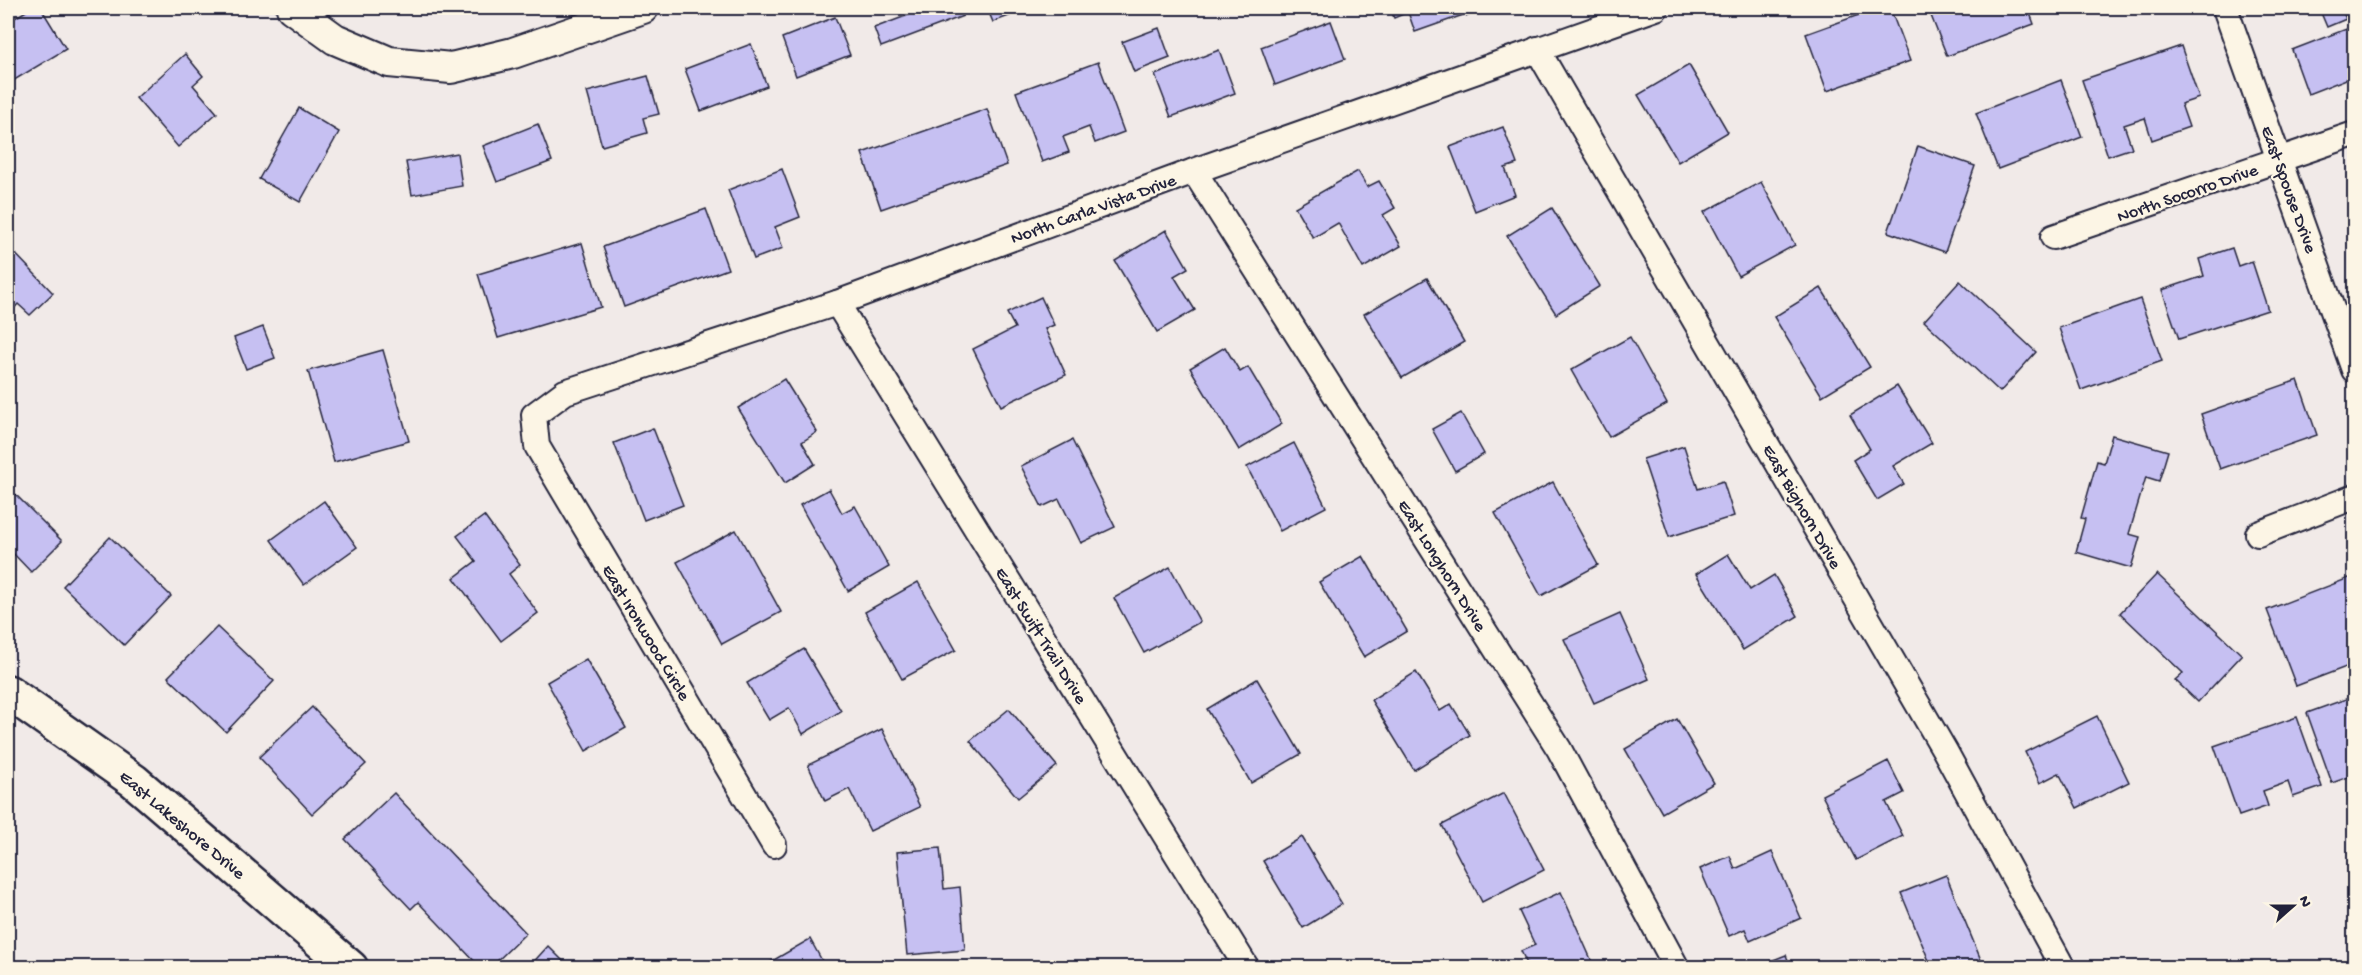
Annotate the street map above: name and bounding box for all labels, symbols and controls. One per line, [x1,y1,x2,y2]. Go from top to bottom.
street label: East Spouse Drive [2255,123,2321,257]
street label: North Socorro Drive [2115,160,2262,228]
street label: North Carla Vista Drive [1008,170,1180,250]
street label: East Bighorn Drive [1757,441,1845,574]
street label: East Longhorn Drive [1392,496,1490,637]
street label: East Ironwood Circle [596,561,694,706]
street label: East Swift Trail Drive [989,564,1091,709]
street label: East Lakeshore Drive [114,767,249,885]
north arrow [2263,876,2323,936]
text: N [2293,894,2315,911]

